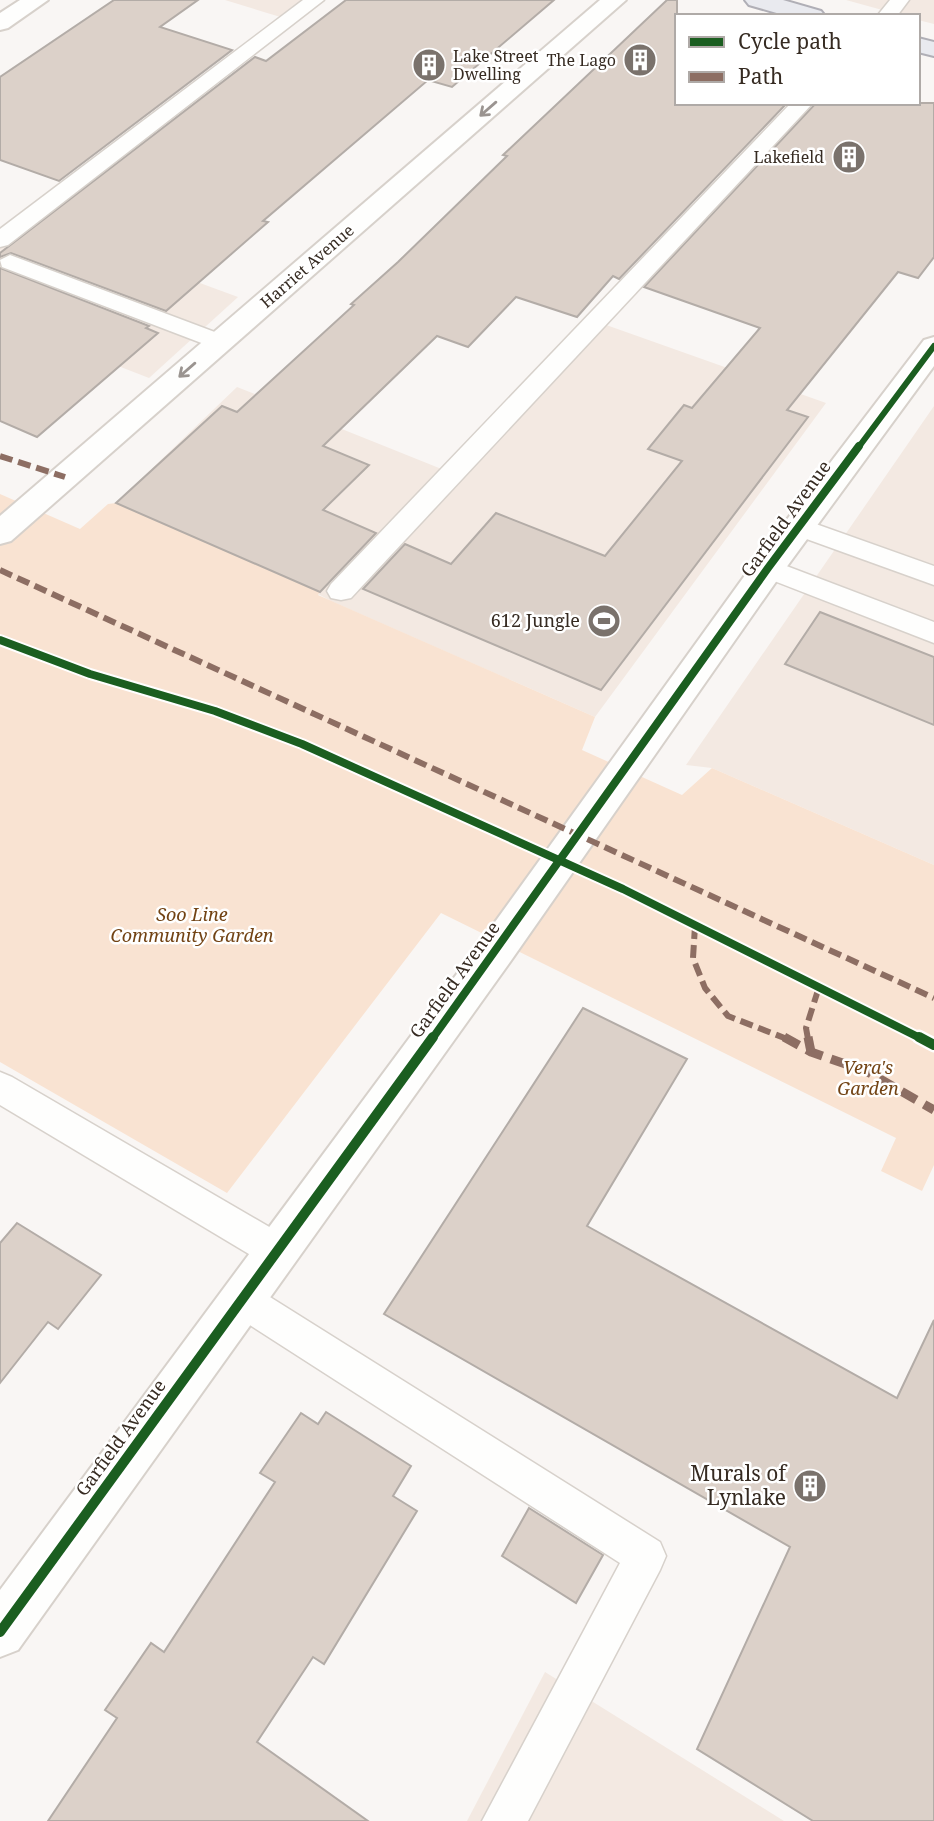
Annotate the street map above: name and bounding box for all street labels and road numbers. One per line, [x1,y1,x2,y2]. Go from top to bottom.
street label: Harriet Avenue [255,219,359,313]
street label: Garfield Avenue [735,455,836,582]
street label: Garfield Avenue [404,916,505,1043]
street label: Garfield Avenue [70,1374,171,1501]

